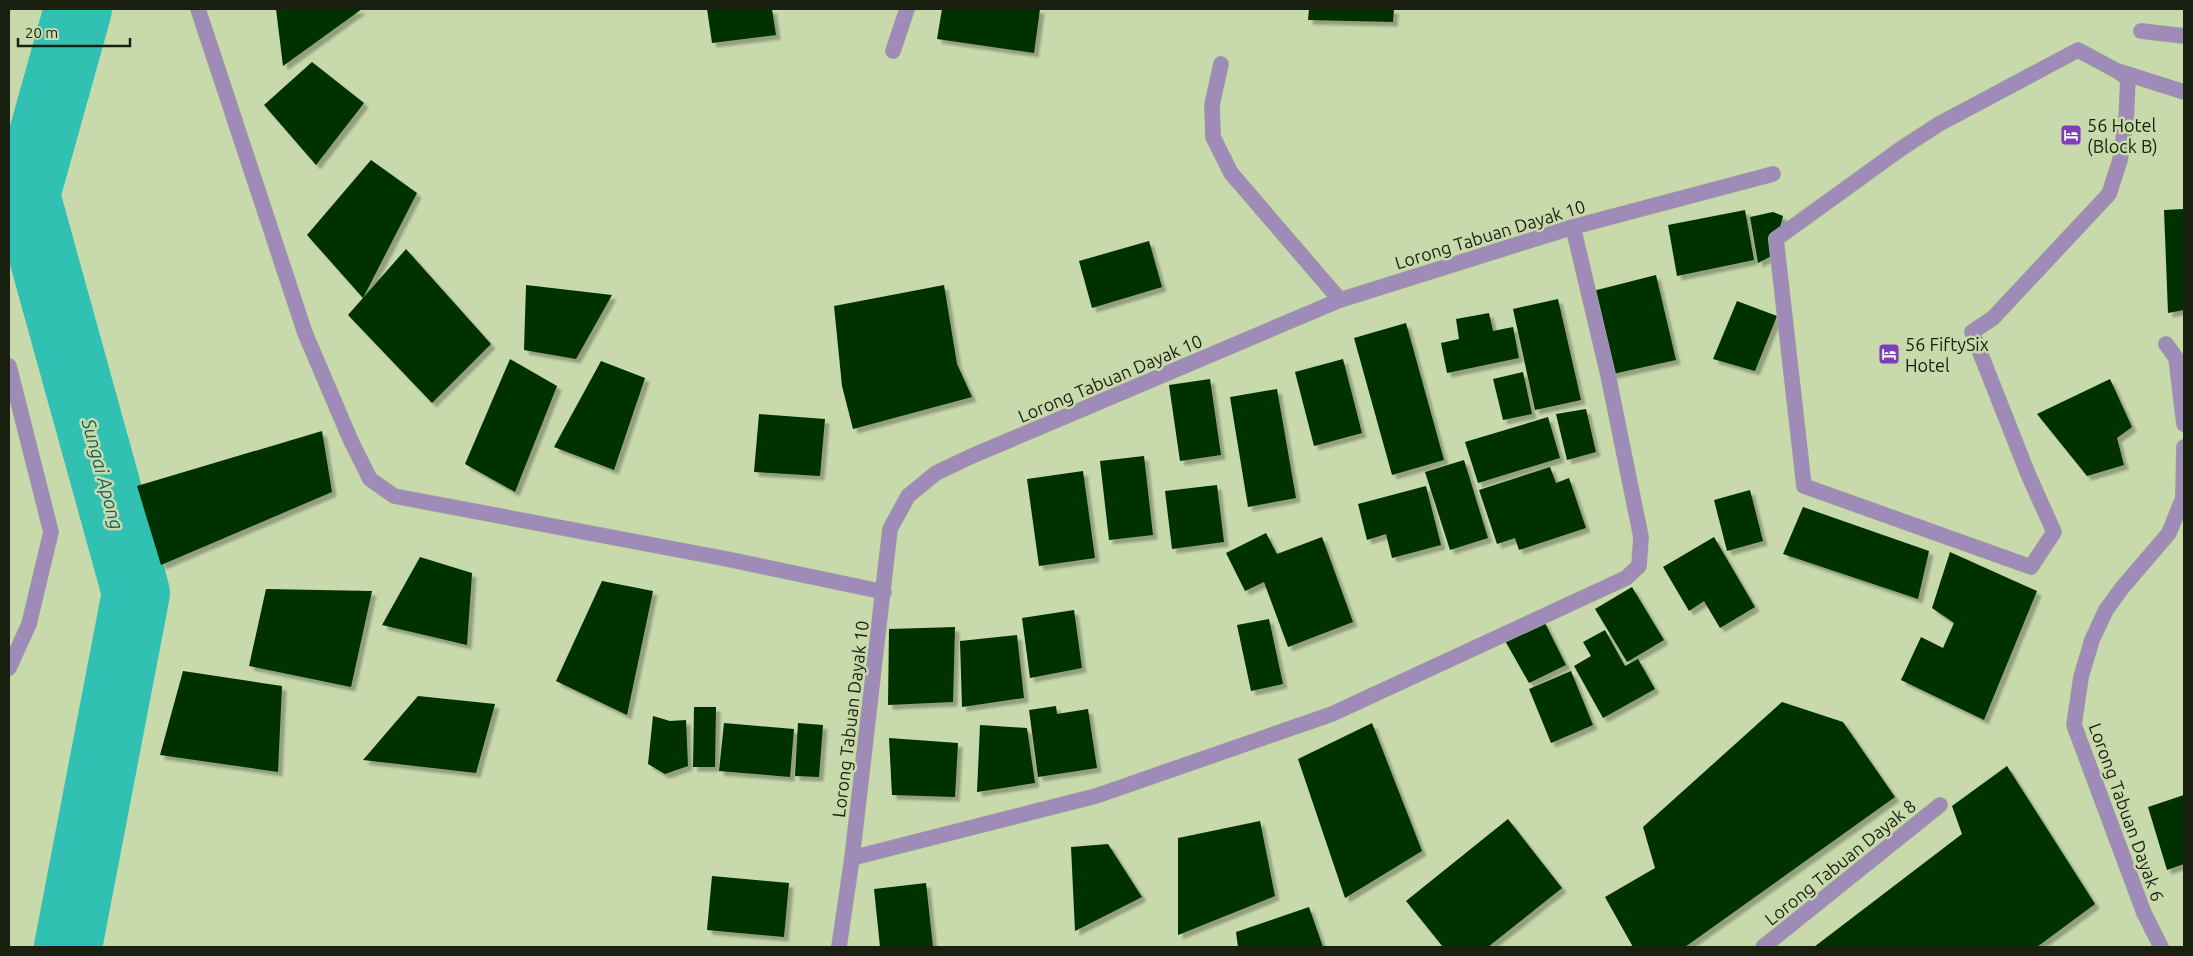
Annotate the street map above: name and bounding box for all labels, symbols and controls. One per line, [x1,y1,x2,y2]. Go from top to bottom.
scale bar [18,15,130,47]
text: 20 m [25,24,58,41]
place label: 56 Hotel (Block B) [2087,115,2158,157]
hotel icon: 56 Hotel (Block B) [2059,123,2083,147]
street label: Lorong Tabuan Dayak 10 [1392,195,1588,273]
street label: Lorong Tabuan Dayak 10 [1015,330,1205,426]
place label: 56 FiftySix Hotel [1905,334,1989,375]
hotel icon: 56 FiftySix Hotel [1877,342,1901,366]
water label: Sungai Apong [77,415,128,532]
street label: Lorong Tabuan Dayak 10 [828,619,872,819]
street label: Lorong Tabuan Dayak 6 [2085,720,2169,904]
street label: Lorong Tabuan Dayak 8 [1761,795,1919,929]

